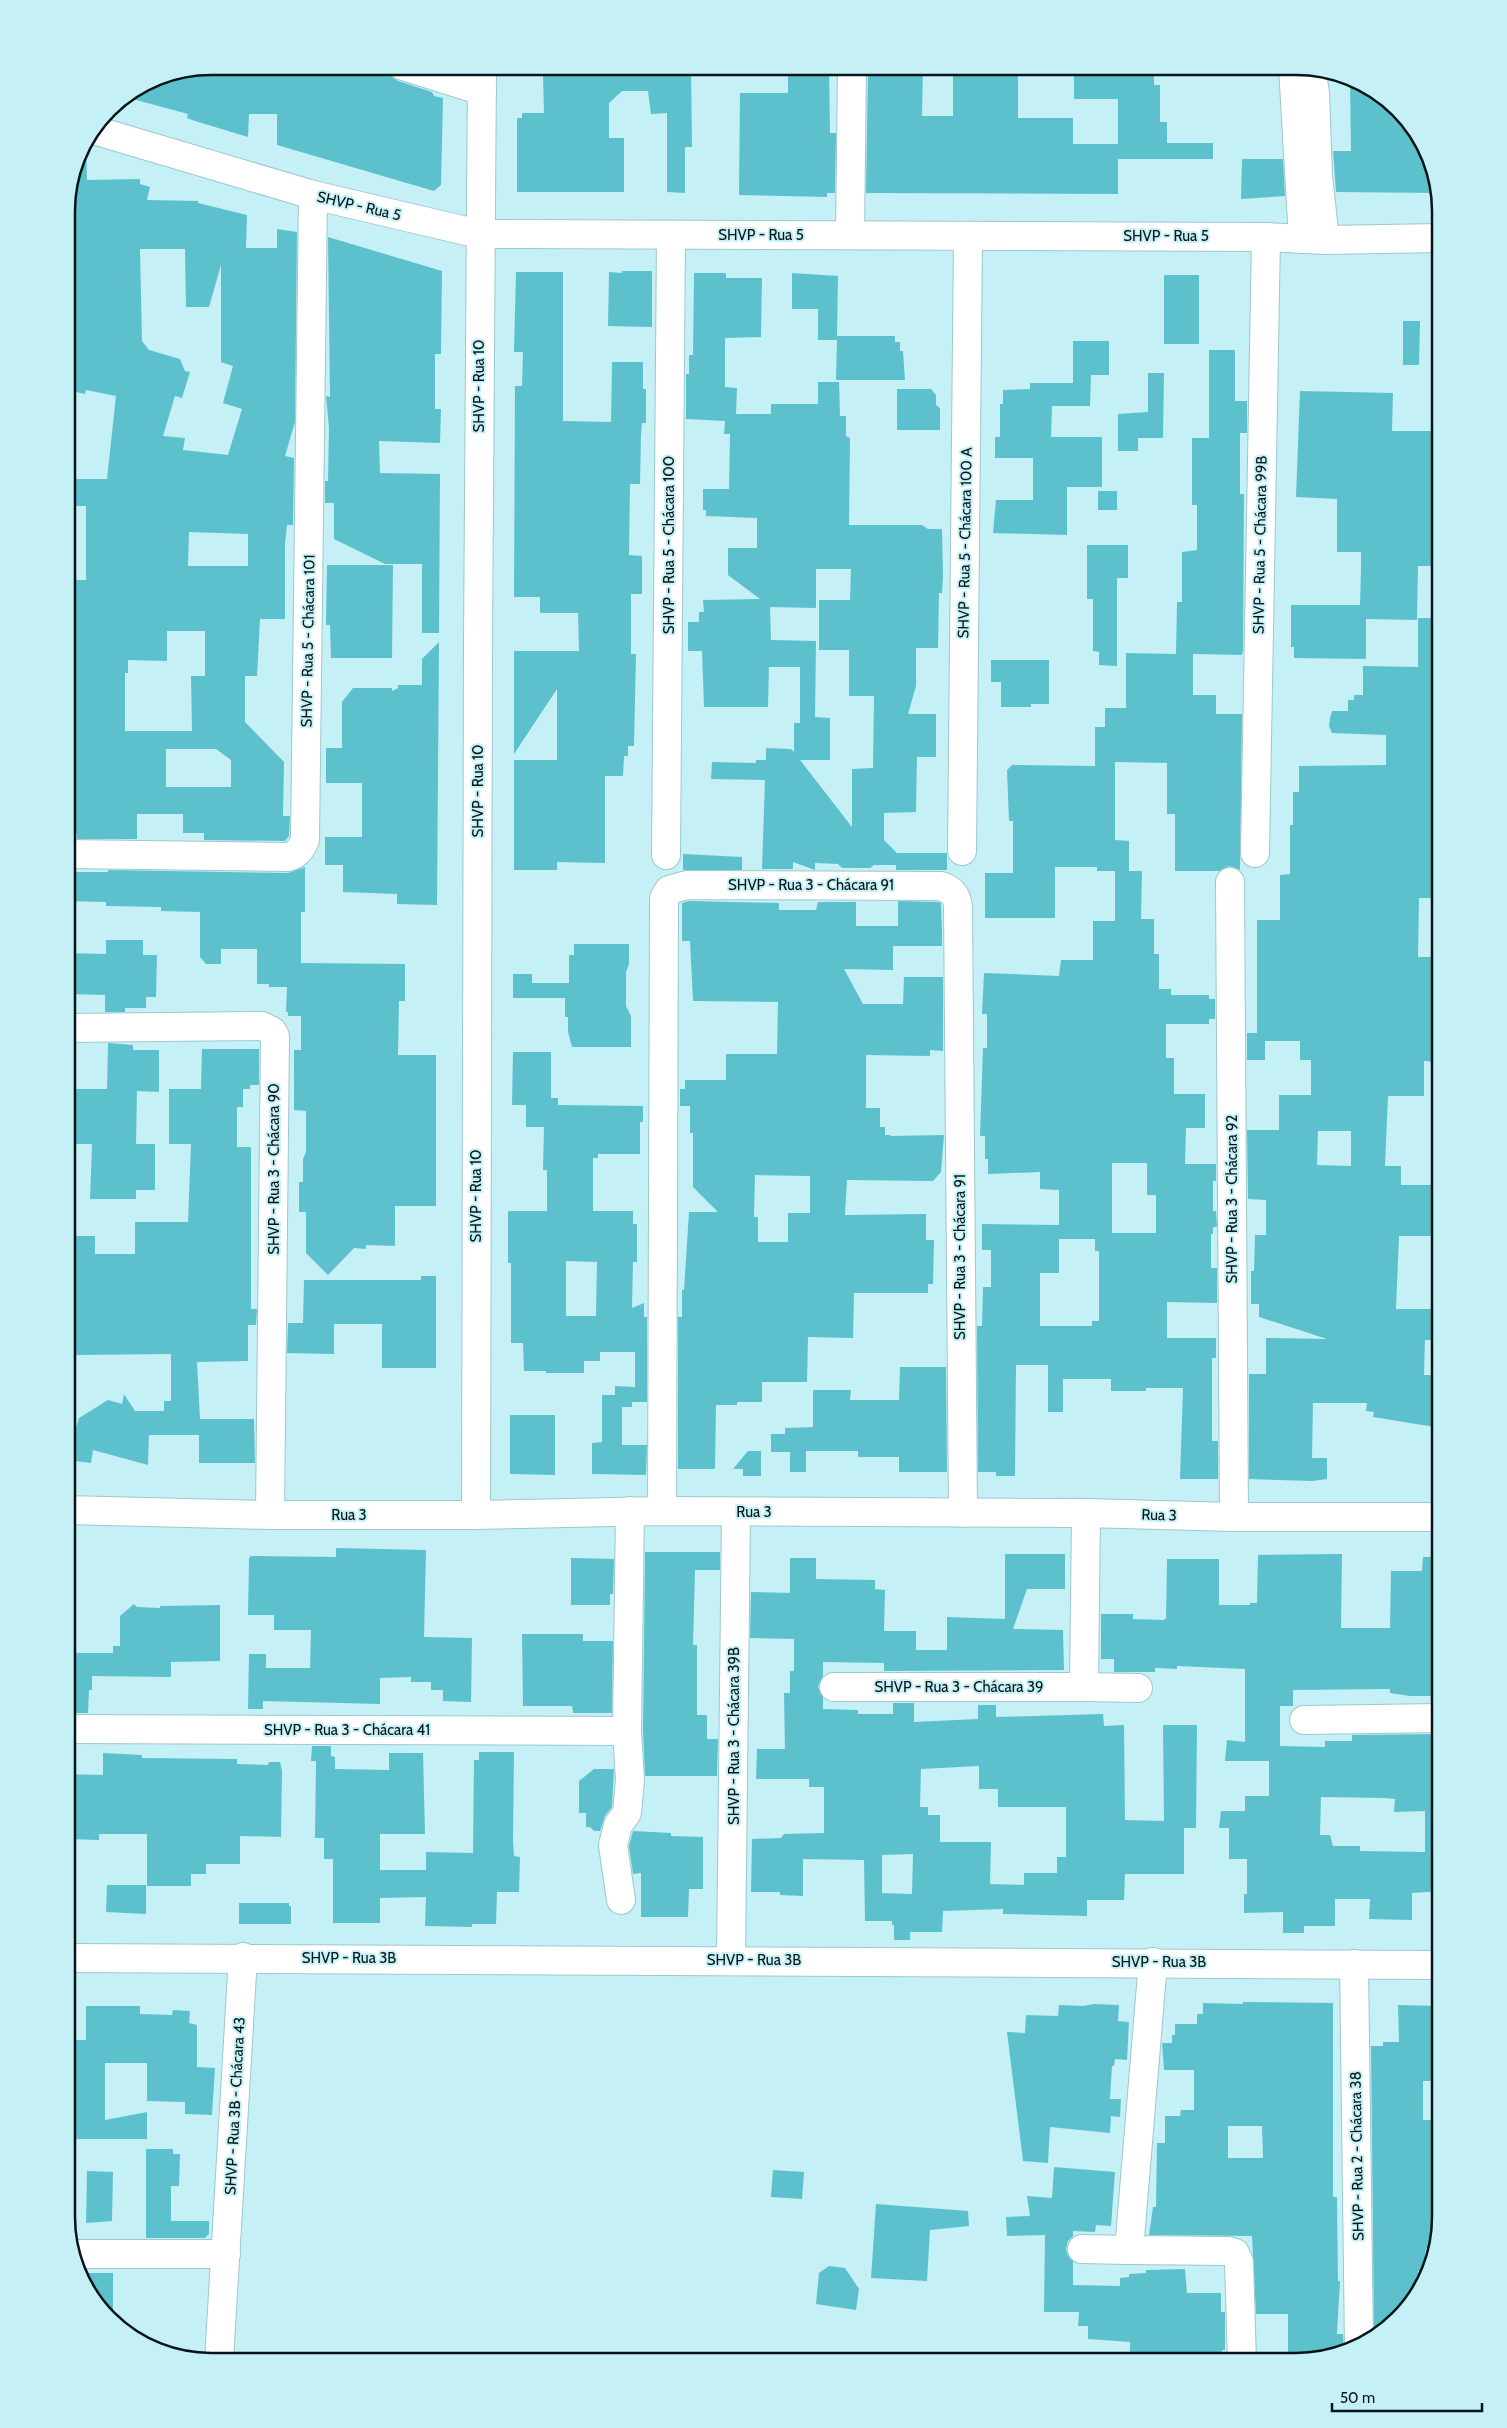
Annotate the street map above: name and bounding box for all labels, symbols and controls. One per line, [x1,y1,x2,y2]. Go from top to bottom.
street label: SHVP - Rua 5 [315,188,403,224]
street label: SHVP - Rua 5 [718,226,804,244]
street label: SHVP - Rua 5 [1123,227,1209,245]
street label: SHVP - Rua 10 [470,340,488,432]
street label: SHVP - Rua 5 - Chácara 100 A [954,447,976,639]
street label: SHVP - Rua 5 - Chácara 100 [660,456,678,634]
street label: SHVP - Rua 5 - Chácara 99B [1249,456,1271,634]
street label: SHVP - Rua 5 - Chácara 101 [297,554,319,728]
street label: SHVP - Rua 10 [469,745,487,837]
street label: SHVP - Rua 3 - Chácara 91 [728,876,894,894]
street label: SHVP - Rua 3 - Chácara 90 [265,1083,283,1255]
street label: SHVP - Rua 3 - Chácara 92 [1223,1114,1241,1283]
street label: SHVP - Rua 10 [467,1150,485,1242]
street label: SHVP - Rua 3 - Chácara 91 [951,1174,969,1340]
street label: Rua 3 [736,1503,772,1521]
street label: Rua 3 [1141,1505,1177,1525]
street label: Rua 3 [331,1506,367,1524]
street label: SHVP - Rua 3 - Chácara 39B [725,1647,743,1825]
street label: SHVP - Rua 3 - Chácara 39 [874,1678,1044,1696]
street label: SHVP - Rua 3 - Chácara 41 [264,1721,430,1739]
street label: SHVP - Rua 3B [302,1949,396,1967]
street label: SHVP - Rua 3B [707,1951,801,1969]
street label: SHVP - Rua 3B [1112,1953,1206,1971]
street label: SHVP - Rua 3B - Chácara 43 [221,2017,249,2195]
street label: SHVP - Rua 2 - Chácara 38 [1347,2071,1367,2241]
scale bar [1332,2380,1482,2412]
text: 50 m [1340,2389,1375,2407]

